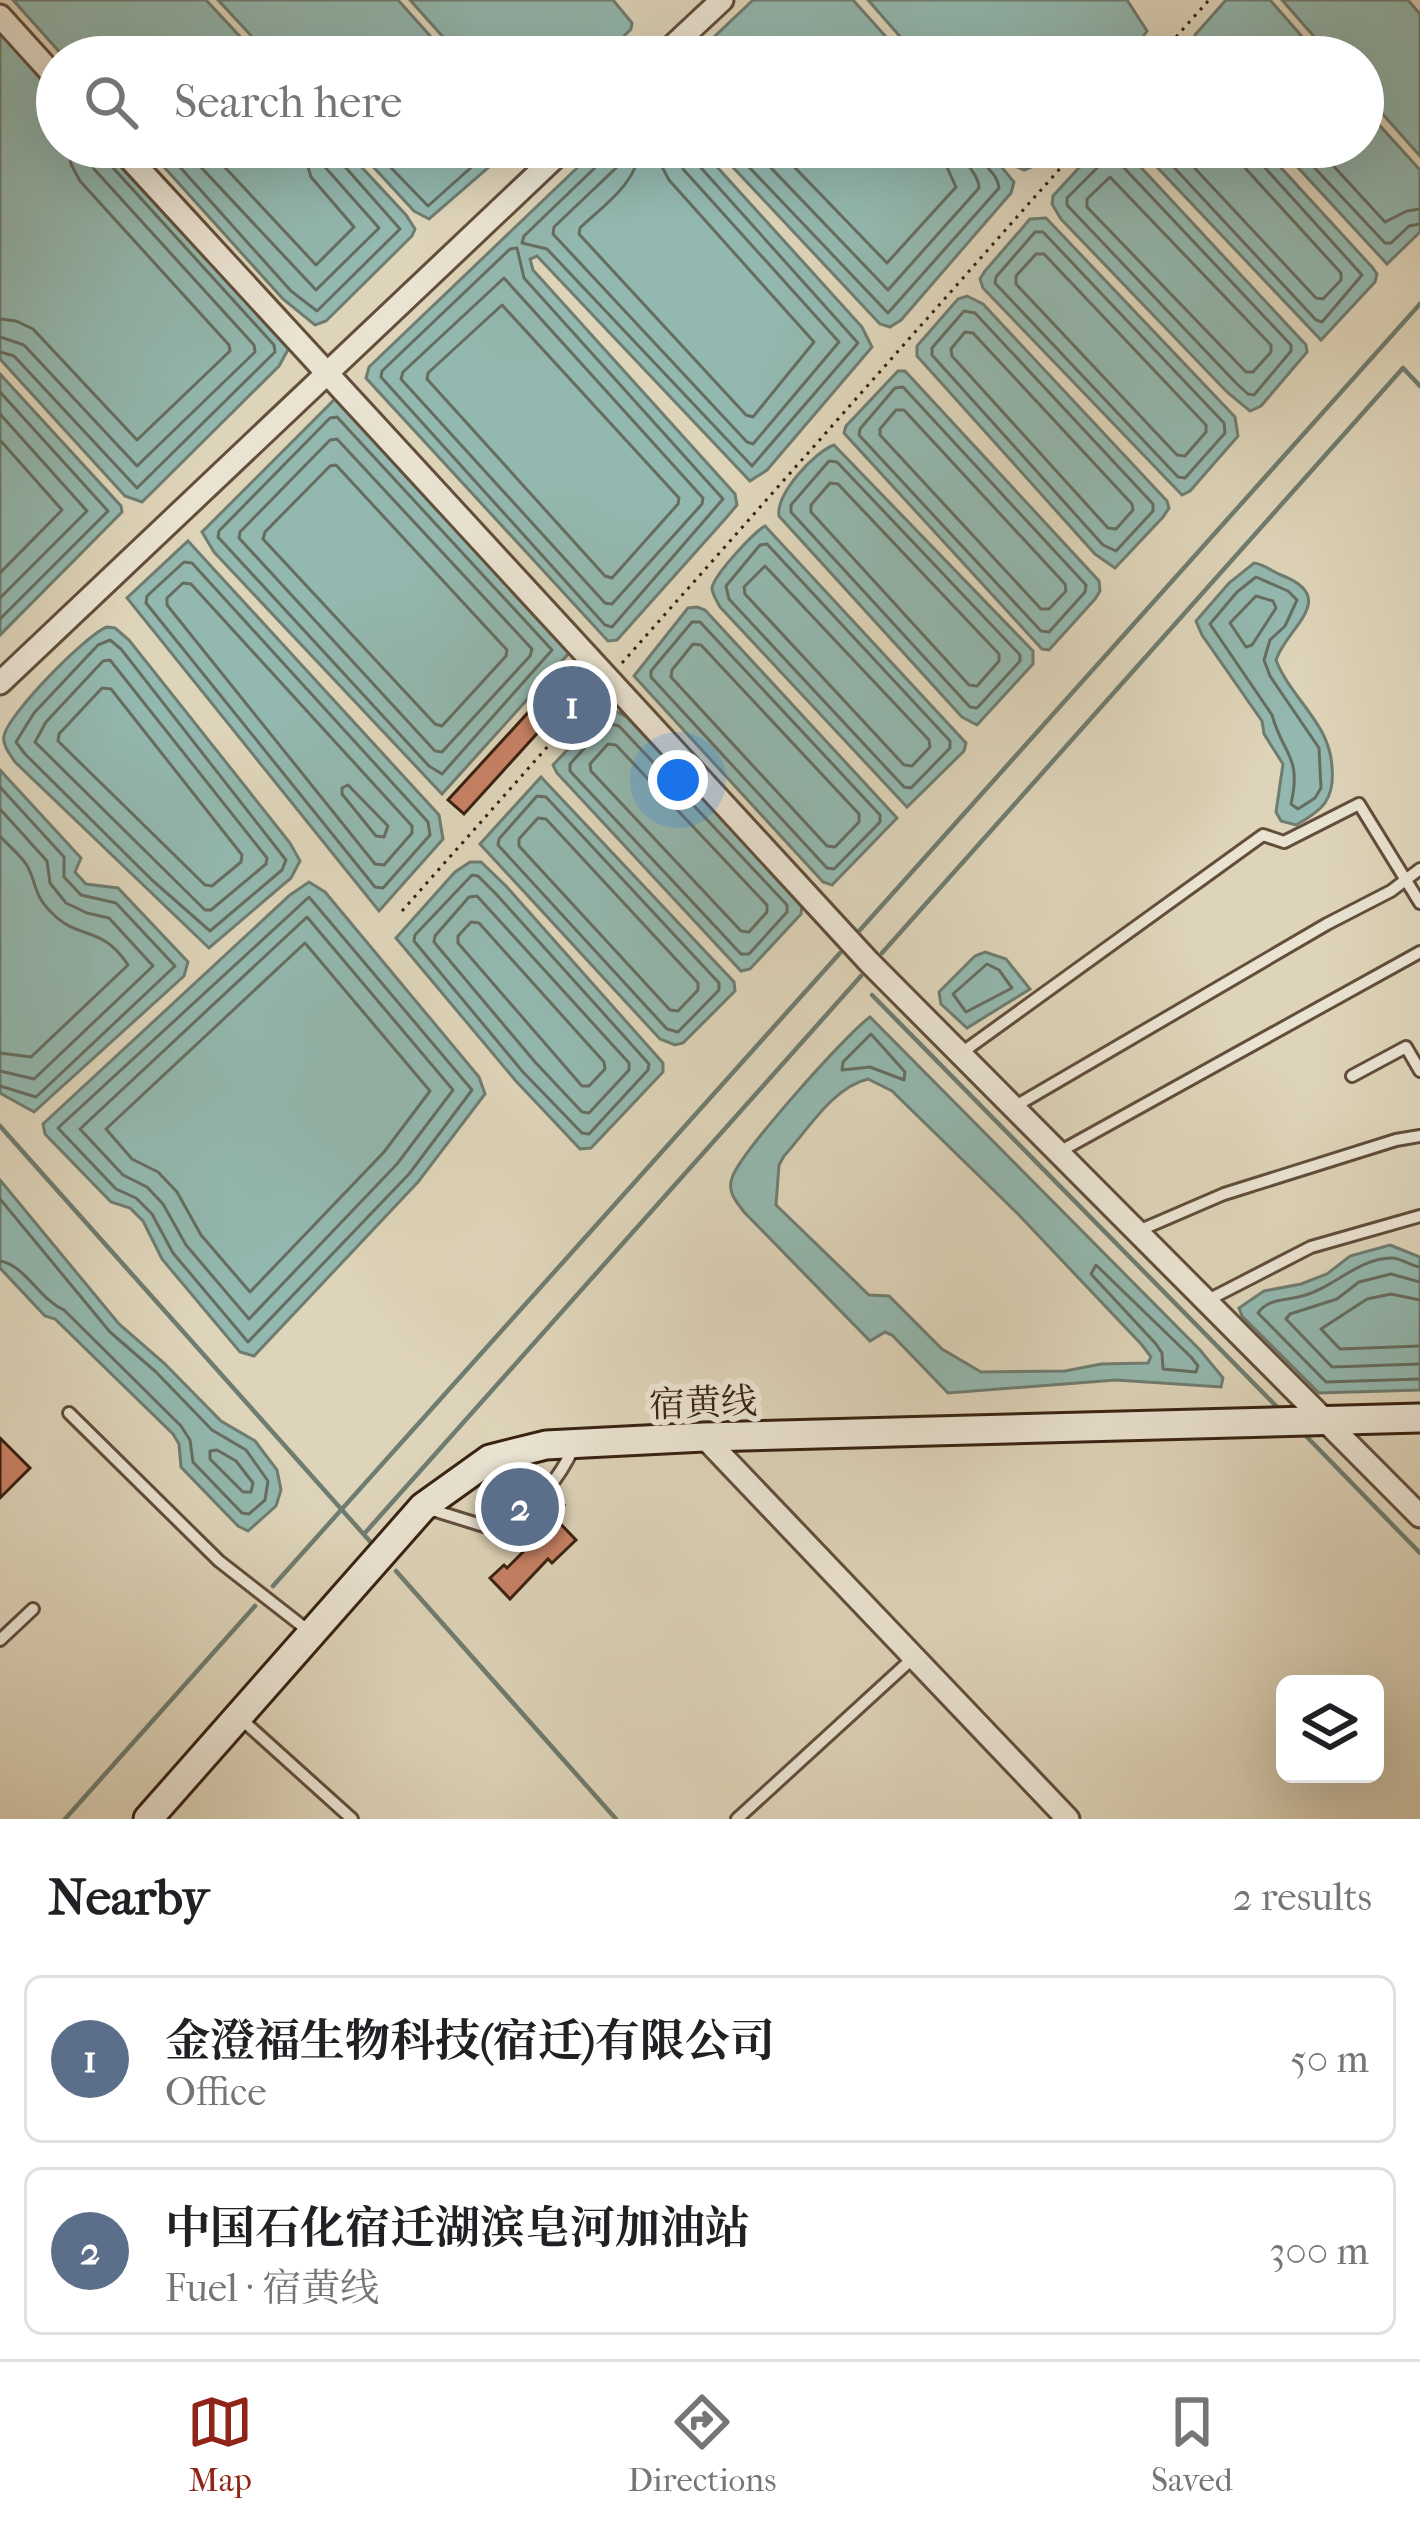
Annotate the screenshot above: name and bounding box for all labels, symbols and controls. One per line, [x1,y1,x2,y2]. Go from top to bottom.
search box [36,36,1384,168]
icon: search [78,69,144,135]
text: Search here [174,76,402,129]
pin: 1 [533,660,611,750]
your location [648,750,708,810]
street label: 宿黄线 [648,1380,758,1426]
pin: 2 [481,1462,559,1552]
map controls [1276,1675,1384,1783]
button: layers [1276,1675,1384,1783]
text: Nearby [48,1867,209,1927]
text: 2 results [1233,1874,1372,1920]
text: 金澄福生物科技(宿迁)有限公司 [165,2015,775,2068]
text: 1 [83,2036,97,2082]
text: 50 m [1290,2036,1369,2082]
text: Office [165,2069,266,2115]
text: 中国石化宿迁湖滨皂河加油站 [165,2202,750,2255]
text: 2 [80,2228,100,2274]
text: 300 m [1269,2228,1369,2274]
text: Fuel · 宿黄线 [165,2265,379,2311]
tab: Map [187,2389,253,2500]
tab: Directions [628,2389,776,2500]
tab: Saved [1151,2389,1233,2500]

